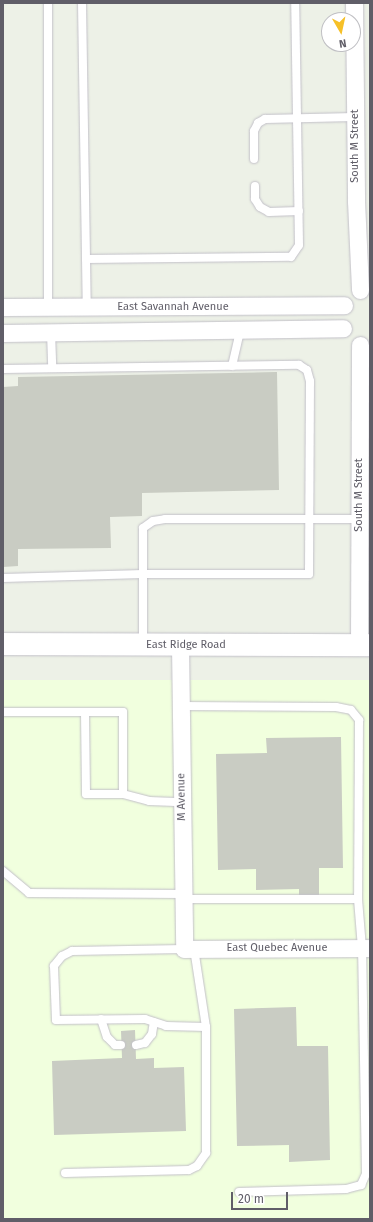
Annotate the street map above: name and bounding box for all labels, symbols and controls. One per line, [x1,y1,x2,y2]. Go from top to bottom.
north arrow [321,12,361,52]
text: N [338,36,347,50]
street label: South M Street [348,109,362,183]
street label: East Savannah Avenue [117,300,229,314]
street label: South M Street [352,458,366,532]
street label: East Ridge Road [146,638,226,652]
street label: M Avenue [175,773,189,821]
street label: East Quebec Avenue [227,941,327,955]
scale bar [233,1184,290,1210]
text: 20 m [238,1192,264,1206]

